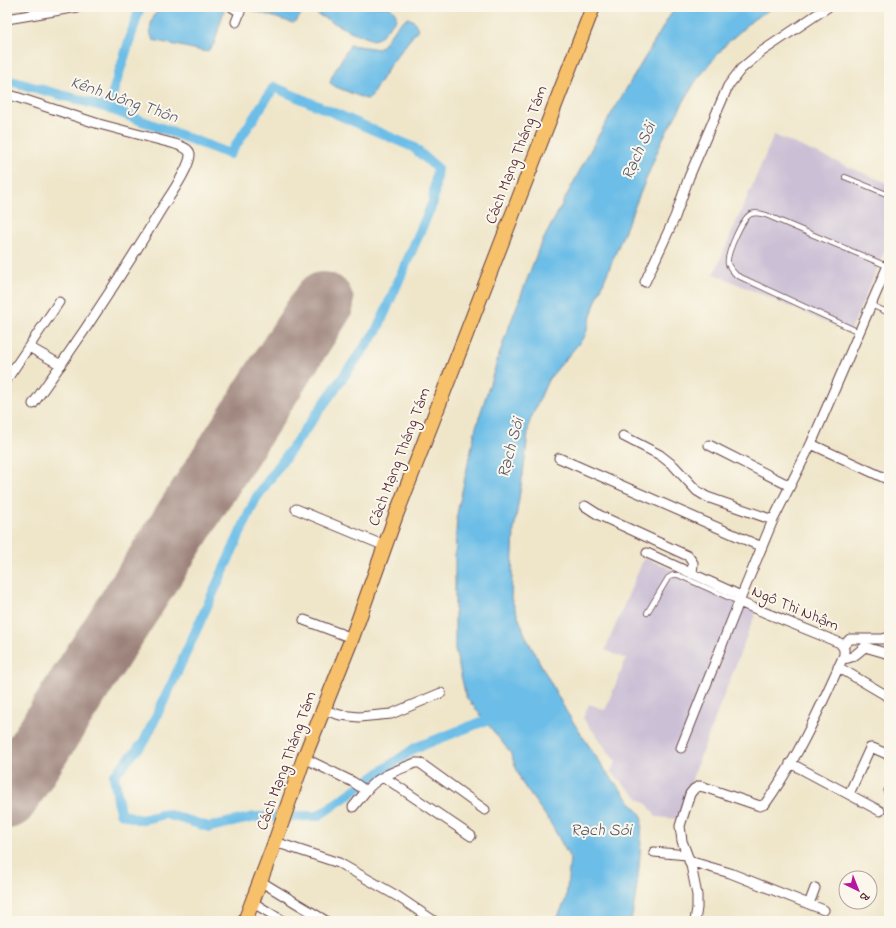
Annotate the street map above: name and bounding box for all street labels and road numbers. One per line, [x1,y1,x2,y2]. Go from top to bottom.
street label: Cách Mạng Tháng Tám [480,82,554,228]
street label: Cách Mạng Tháng Tám [363,384,437,530]
street label: Ngô Thì Nhậm [748,580,842,638]
street label: Cách Mạng Tháng Tám [251,688,323,834]

